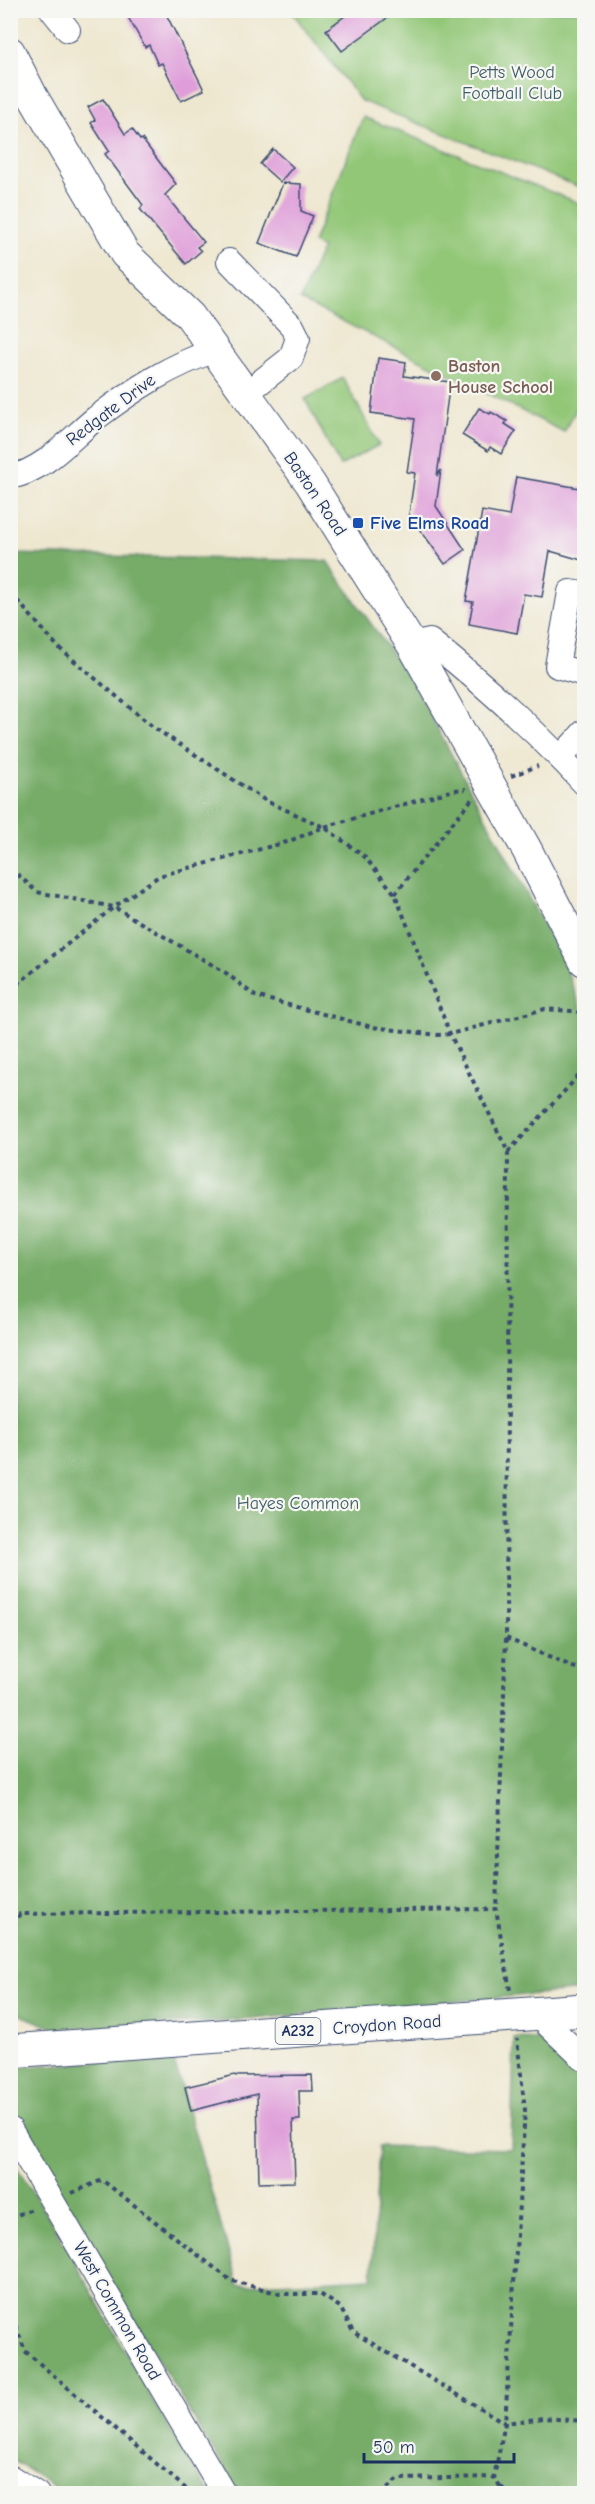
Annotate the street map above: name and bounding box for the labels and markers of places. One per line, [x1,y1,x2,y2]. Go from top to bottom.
place label: Baston House School [448,356,553,398]
marker: Baston House School [429,369,443,383]
place label: Five Elms Road [370,513,489,534]
marker: Five Elms Road [351,516,365,530]

